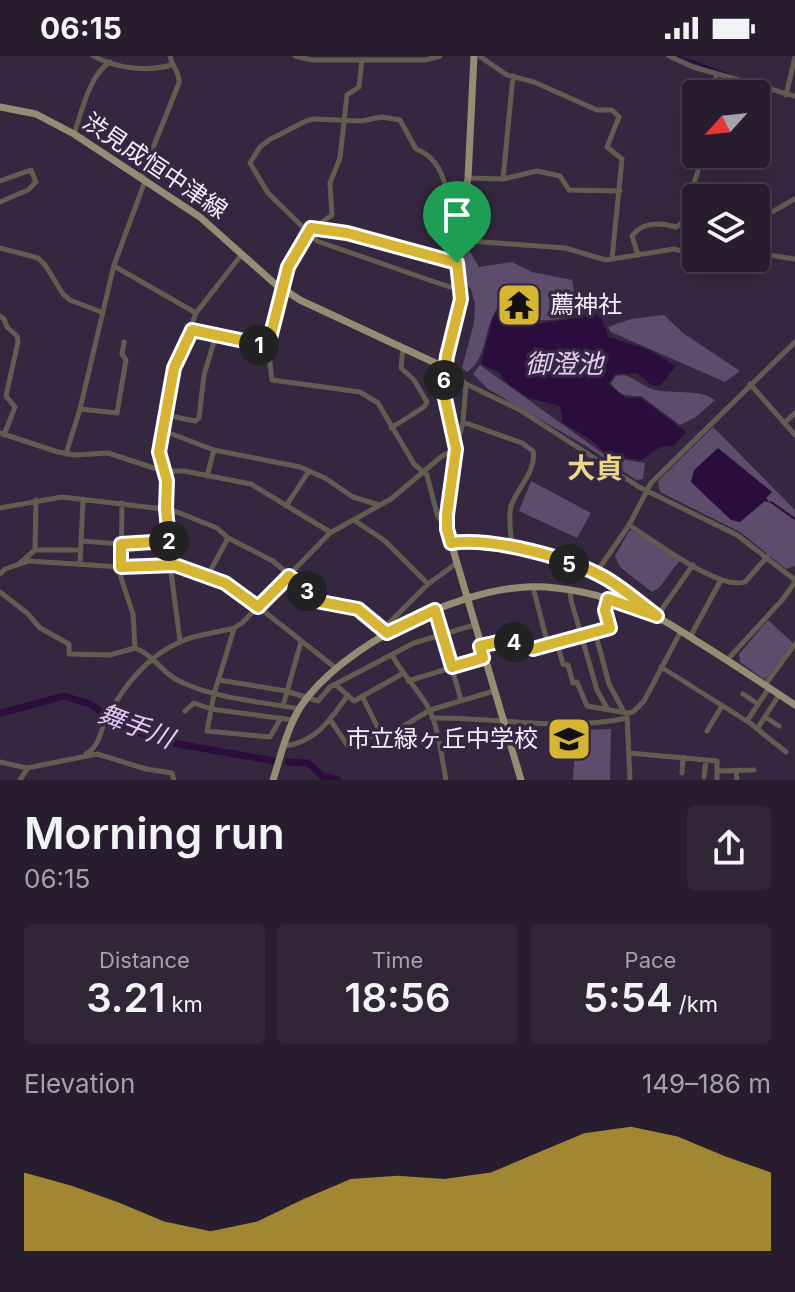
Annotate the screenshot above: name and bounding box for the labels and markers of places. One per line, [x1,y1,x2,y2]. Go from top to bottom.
pin [423,181,491,263]
temple icon: 薦神社 [495,281,543,329]
place label: 薦神社 [550,290,622,319]
pin: 1 [239,325,279,365]
pin: 6 [424,360,464,400]
pin: 2 [149,521,189,561]
pin: 5 [549,544,589,584]
pin: 3 [287,571,327,611]
pin: 4 [494,622,534,662]
school or university icon: 市立緑ヶ丘中学校 [545,715,593,763]
place label: 市立緑ヶ丘中学校 [346,724,538,753]

